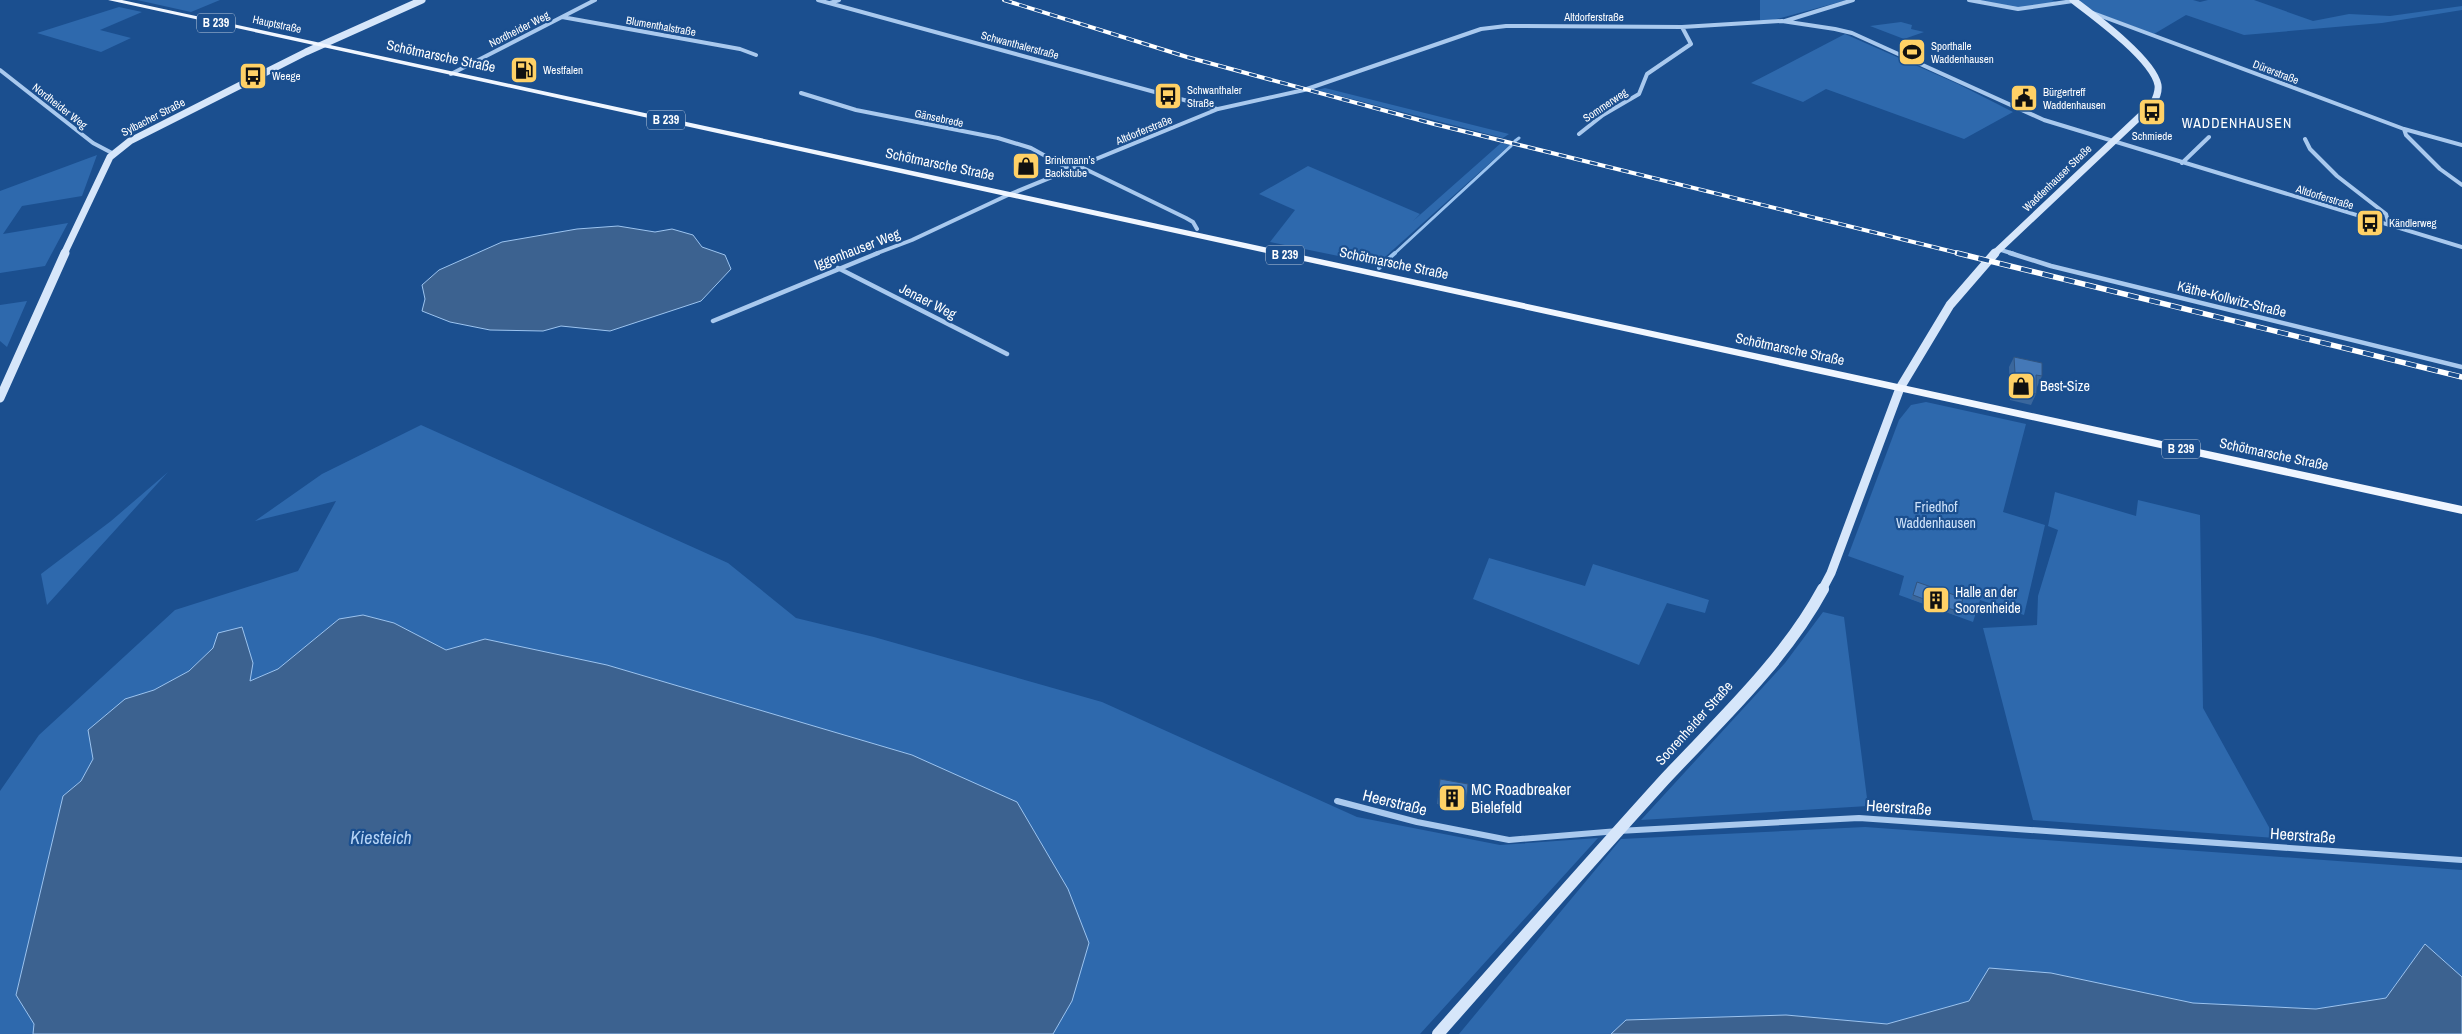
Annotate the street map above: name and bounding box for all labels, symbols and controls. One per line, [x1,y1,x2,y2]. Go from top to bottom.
street label: Nordheider Weg [486,8,552,50]
street label: Altdorferstraße [1563,10,1624,24]
street label: Hauptstraße [251,12,303,36]
road number: B 239 [197,13,235,32]
street label: Blumenthalstraße [625,13,697,39]
street label: Schwanthalerstraße [979,28,1061,62]
street label: Schötmarsche Straße [385,36,497,76]
sports icon: Sporthalle Waddenhausen [1897,37,1927,67]
place label: Sporthalle Waddenhausen [1931,39,1994,66]
fuel station icon: Westfalen [509,55,539,85]
street label: Dürerstraße [2251,57,2301,87]
bus stop icon: Weege [238,61,268,91]
place label: Westfalen [543,63,583,77]
place label: Weege [272,69,300,83]
street label: Nordheider Weg [30,80,90,132]
bus stop icon: Schwanthaler Straße [1153,81,1183,111]
place label: Schwanthaler Straße [1187,83,1242,110]
public building icon: Bürgertreff Waddenhausen [2009,83,2039,113]
street label: Sommerweg [1580,85,1630,125]
place label: Bürgertreff Waddenhausen [2043,85,2106,112]
street label: Sylbacher Straße [119,95,187,139]
bus stop icon: Schmiede [2137,97,2167,127]
street label: Gänsebrede [913,106,965,130]
road number: B 239 [647,110,685,130]
street label: Altdorferstraße [1113,112,1174,148]
district label: WADDENHAUSEN [2182,114,2292,132]
place label: Schmiede [2132,129,2172,143]
street label: Waddenhauser Straße [2020,142,2094,214]
street label: Schötmarsche Straße [884,144,996,184]
shop icon: Brinkmann’s Backstube [1011,151,1041,181]
place label: Brinkmann’s Backstube [1045,153,1095,180]
street label: Altdorferstraße [2293,181,2356,212]
bus stop icon: Kändlerweg [2355,208,2385,238]
place label: Kändlerweg [2389,216,2437,230]
street label: Iggenhauser Weg [812,224,903,274]
street label: Schötmarsche Straße [1338,243,1450,283]
road number: B 239 [1266,246,1304,264]
street label: Käthe-Kollwitz-Straße [2176,277,2288,321]
street label: Jenaer Weg [896,279,960,323]
street label: Schötmarsche Straße [1734,329,1846,369]
shop icon: Best-Size [2006,371,2036,401]
place label: Best-Size [2040,377,2090,395]
street label: Schötmarsche Straße [2218,434,2330,474]
road number: B 239 [2162,439,2200,458]
park label: Friedhof Waddenhausen [1896,498,1976,532]
place label: Halle an der Soorenheide [1955,583,2021,617]
building icon: Halle an der Soorenheide [1921,585,1951,615]
street label: Soorenheider Straße [1651,677,1737,769]
place label: MC Roadbreaker Bielefeld [1471,778,1572,818]
street label: Heerstraße [1361,783,1429,821]
building icon: MC Roadbreaker Bielefeld [1437,783,1467,813]
street label: Heerstraße [1866,794,1932,820]
street label: Heerstraße [2270,822,2336,848]
water label: Kiesteich [350,825,412,850]

